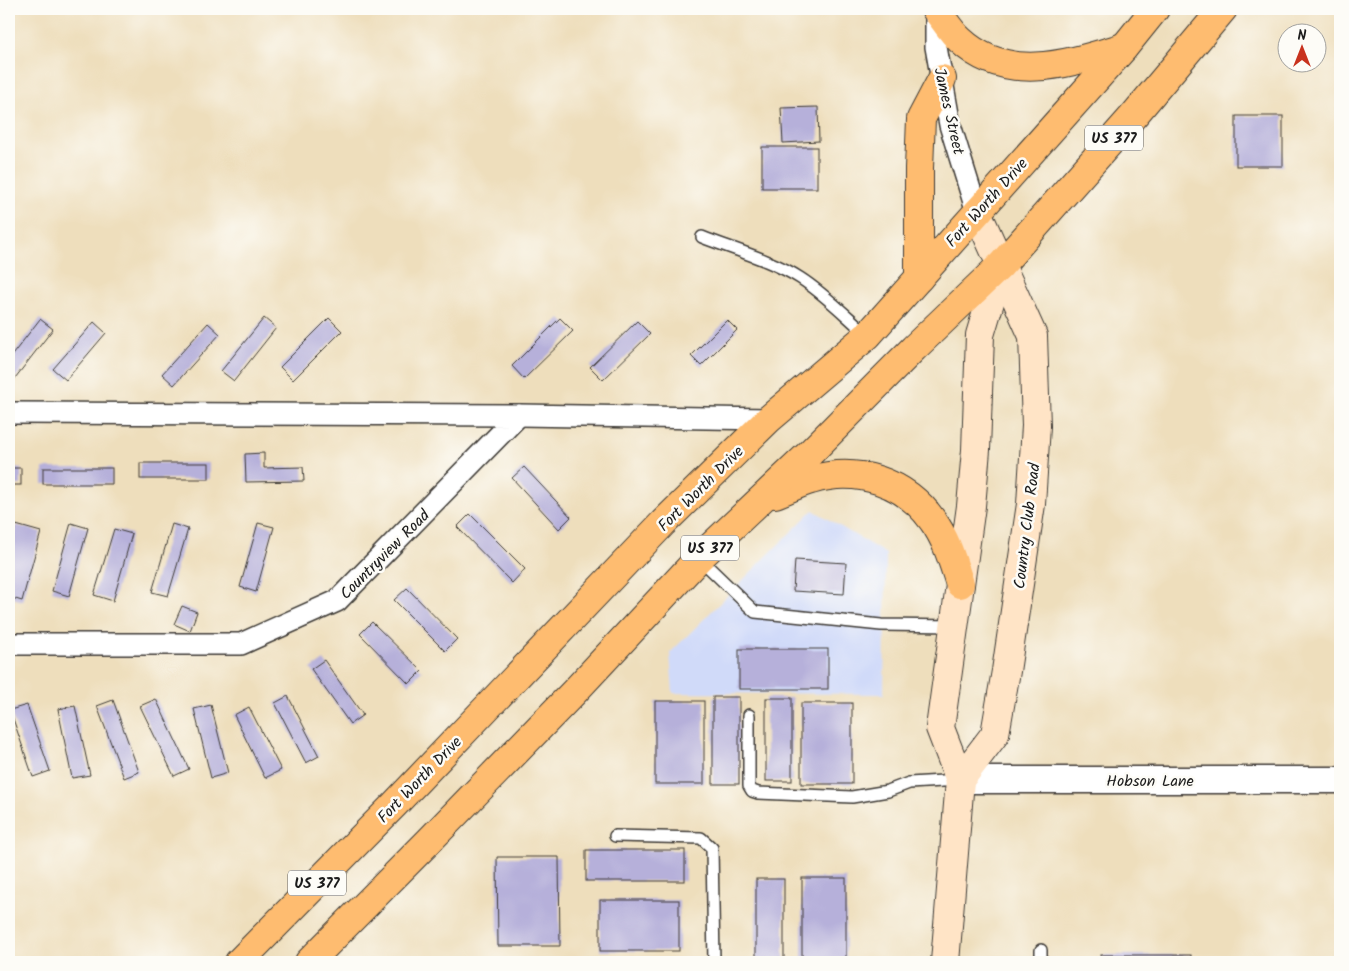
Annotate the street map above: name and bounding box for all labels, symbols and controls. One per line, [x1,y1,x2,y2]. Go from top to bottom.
north arrow [1276,22,1326,72]
text: N [1298,25,1307,47]
street label: James Street [926,65,971,158]
road number: US 377 [1085,126,1143,150]
street label: Fort Worth Drive [940,153,1034,253]
street label: Fort Worth Drive [652,440,750,538]
street label: Country Club Road [1007,461,1048,591]
street label: Countryview Road [334,503,437,606]
road number: US 377 [681,536,739,560]
street label: Fort Worth Drive [372,731,468,829]
street label: Hobson Lane [1106,769,1194,794]
road number: US 377 [288,870,346,896]

